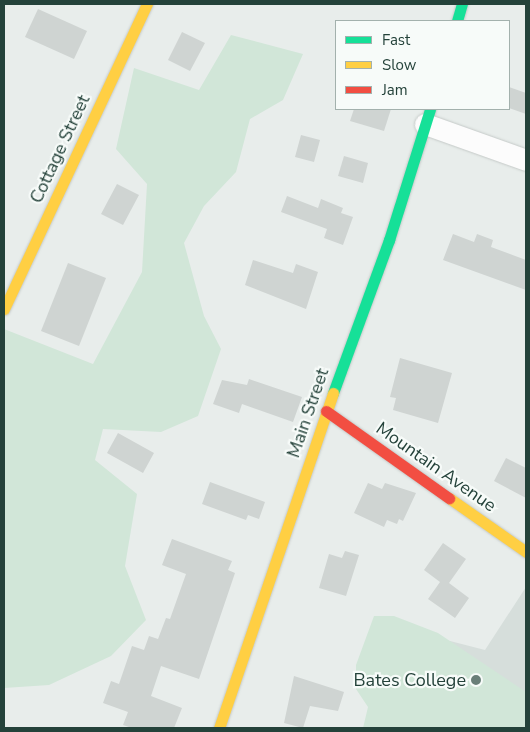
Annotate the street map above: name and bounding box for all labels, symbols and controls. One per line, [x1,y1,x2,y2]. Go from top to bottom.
legend [335,20,510,110]
text: Fast [382,30,410,50]
text: Slow [382,55,416,75]
text: Jam [382,80,408,100]
street label: Cottage Street [25,91,95,207]
street label: Main Street [283,365,333,461]
street label: Mountain Avenue [372,417,500,517]
place label: Bates College [353,669,466,691]
marker: Bates College [470,674,482,686]

